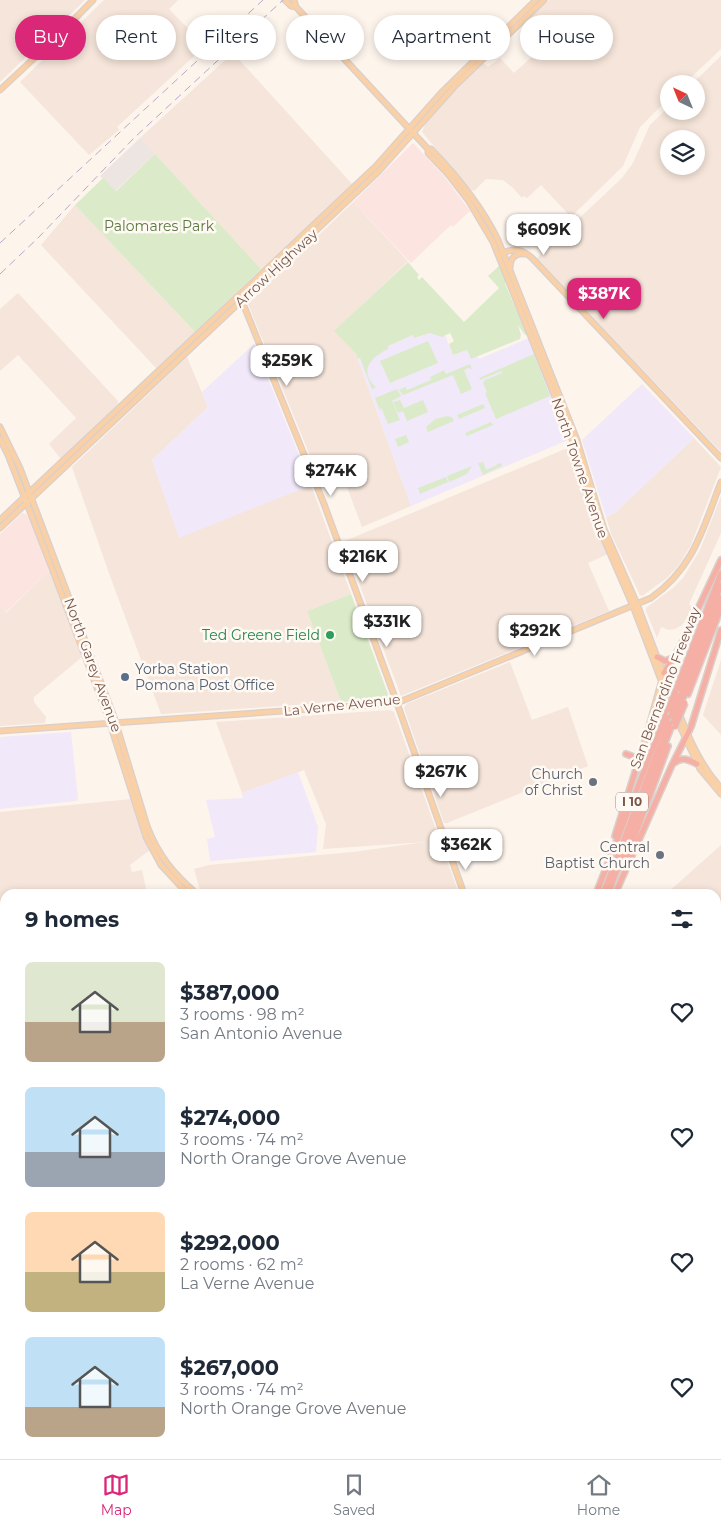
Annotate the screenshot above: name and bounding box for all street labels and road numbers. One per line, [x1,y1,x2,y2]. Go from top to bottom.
street label: Arrow Highway [231,225,322,311]
street label: North Towne Avenue [548,395,612,541]
street label: North Garey Avenue [60,595,126,735]
street label: San Bernardino Freeway [626,604,704,771]
street label: La Verne Avenue [283,690,401,720]
road number: I 10 [616,792,648,812]

